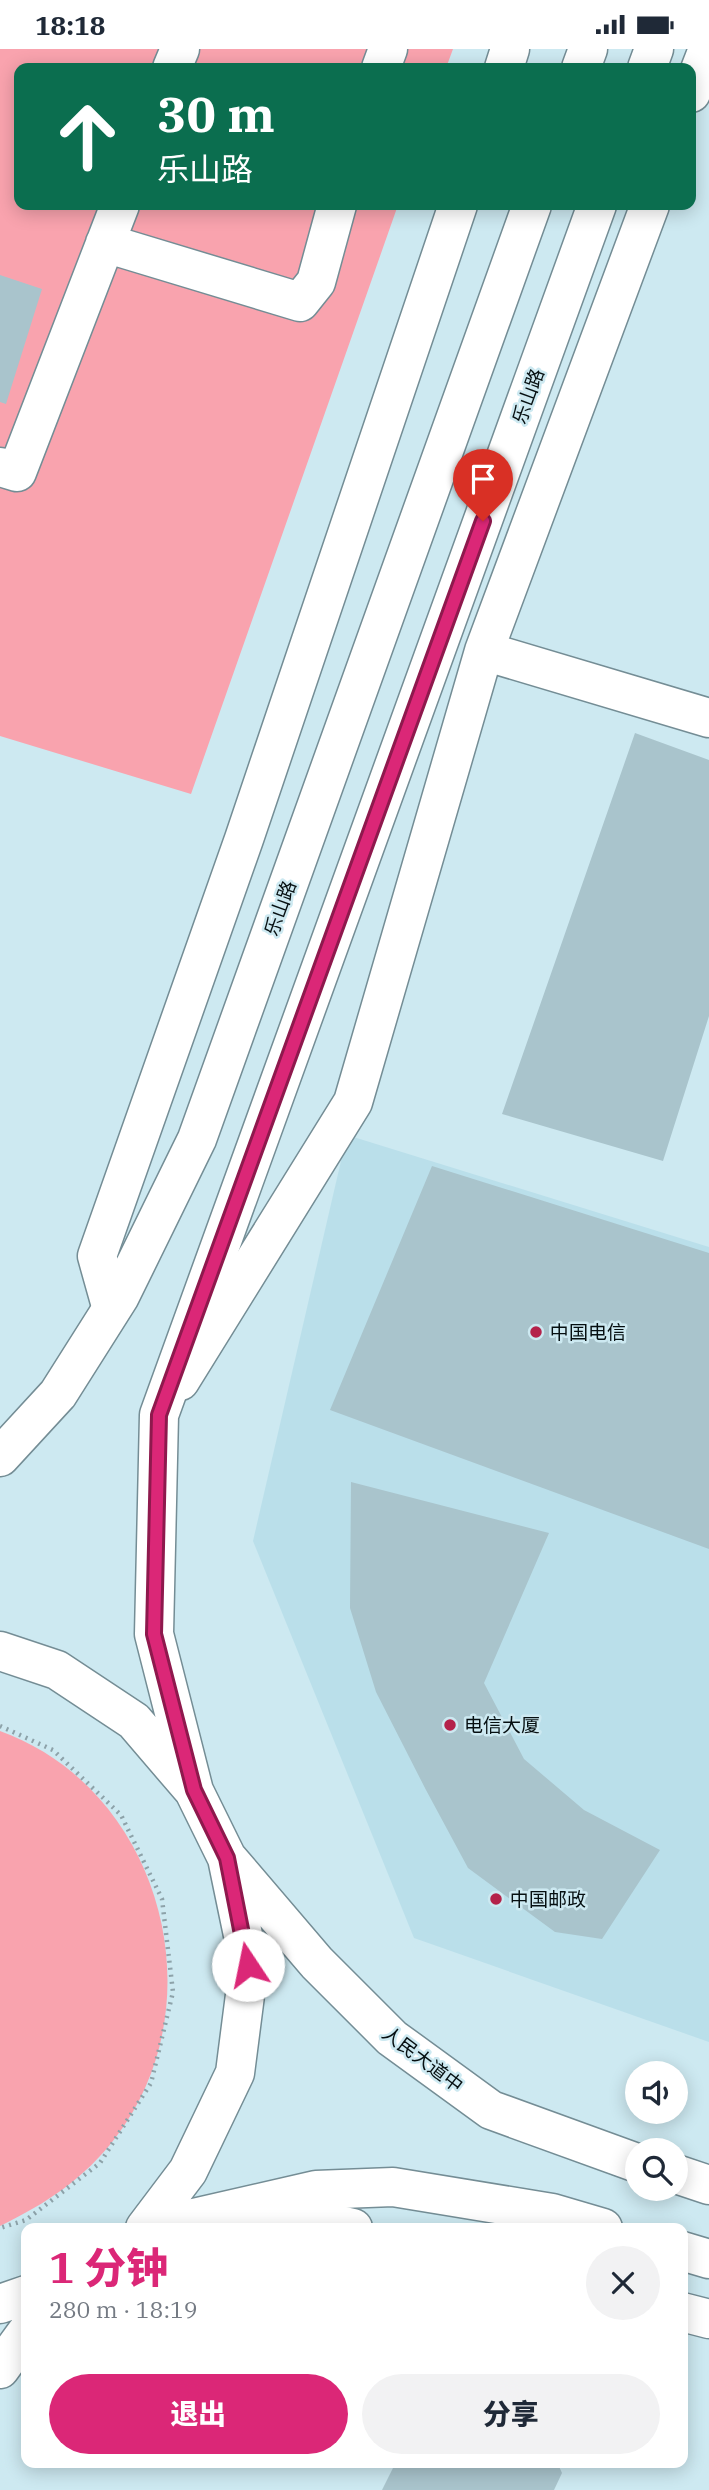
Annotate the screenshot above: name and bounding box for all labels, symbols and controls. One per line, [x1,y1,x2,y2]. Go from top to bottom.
text: 18:18 [35,8,105,42]
text: 30 m [157,82,275,145]
icon: ahead [42,91,133,182]
text: 乐山路 [157,148,253,190]
street label: 乐山路 [507,365,549,427]
pin [453,449,513,521]
icon: arrive [464,460,502,498]
street label: 乐山路 [259,877,301,939]
place label: 中国电信 [550,1320,626,1344]
marker: 中国电信 [528,1324,544,1340]
place label: 电信大厦 [464,1713,540,1737]
marker: 电信大厦 [442,1717,458,1733]
place label: 中国邮政 [510,1887,586,1911]
marker: 中国邮政 [488,1891,504,1907]
position arrow [211,1928,285,2002]
street label: 人民大道中 [378,2021,468,2097]
map controls [625,2061,688,2201]
button: sound [625,2061,688,2124]
button: search [625,2138,688,2201]
text: 1 分钟 [49,2240,168,2295]
button: close [586,2246,660,2320]
text: 280 m · 18:19 [49,2294,198,2324]
button: 退出 [49,2374,348,2454]
button: 分享 [362,2374,660,2454]

